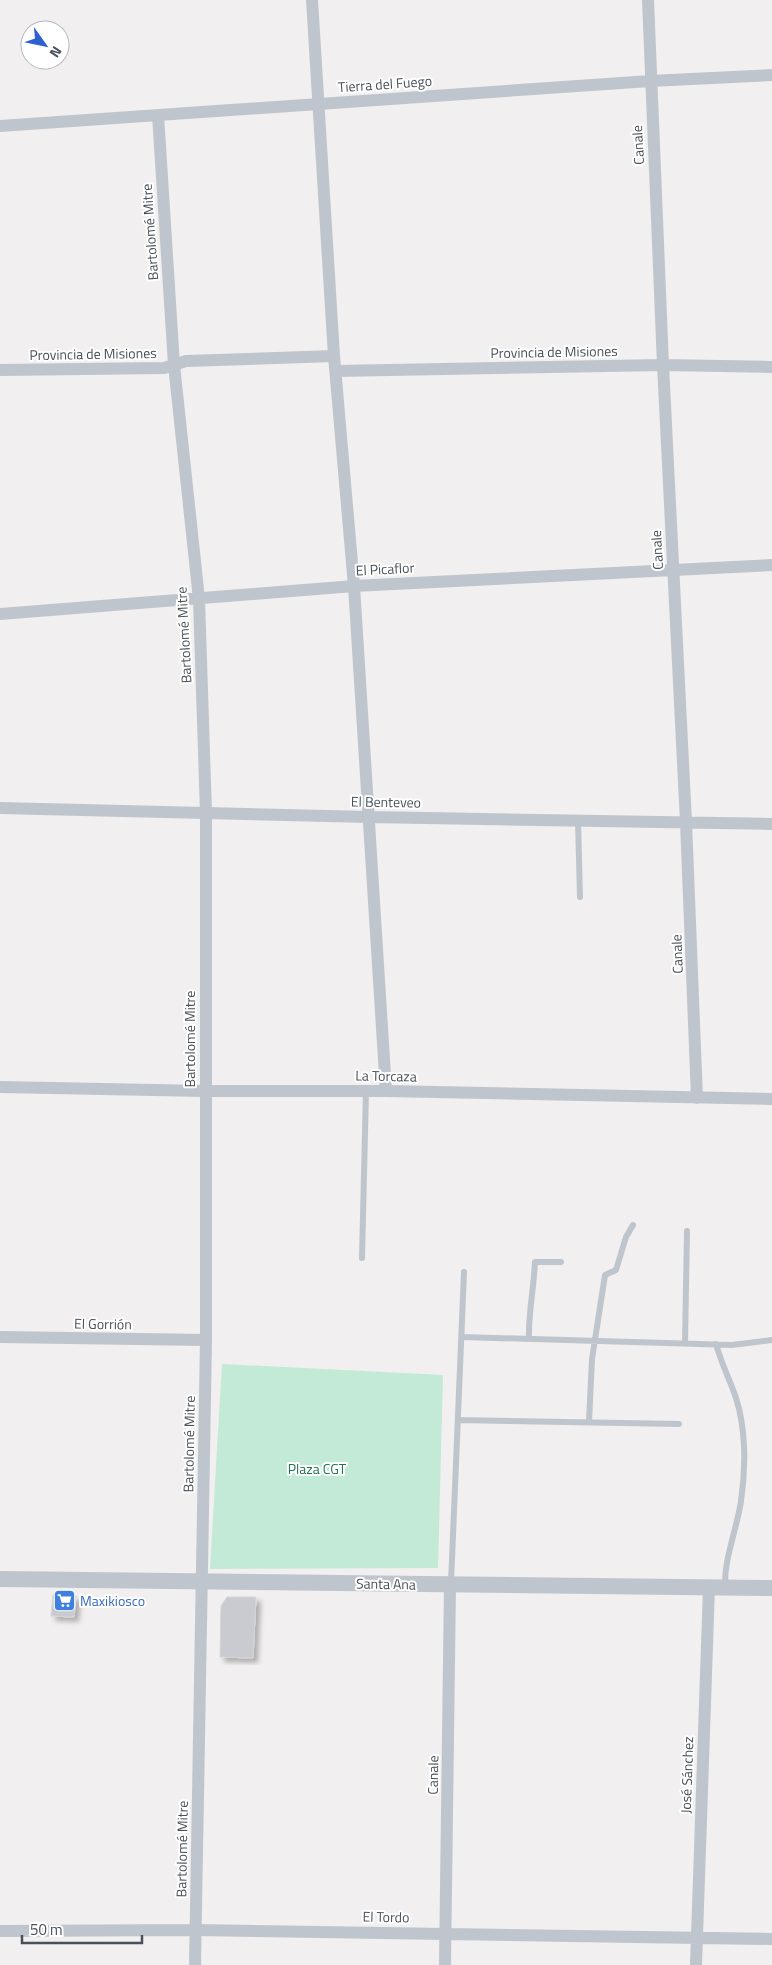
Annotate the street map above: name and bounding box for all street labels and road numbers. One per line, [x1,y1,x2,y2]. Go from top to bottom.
street label: Tierra del Fuego [337,70,433,97]
street label: Canale [626,125,649,165]
street label: Bartolomé Mitre [136,183,163,281]
street label: Provincia de Misiones [490,340,618,363]
street label: Provincia de Misiones [29,342,157,365]
street label: Canale [645,530,668,570]
street label: El Picaflor [355,556,415,581]
street label: Bartolomé Mitre [170,586,197,684]
street label: El Benteveo [351,790,421,813]
street label: Canale [665,934,688,974]
street label: Bartolomé Mitre [179,991,200,1087]
street label: La Torcaza [355,1064,417,1087]
street label: El Gorrión [74,1312,132,1335]
street label: Bartolomé Mitre [177,1395,200,1493]
street label: Santa Ana [356,1572,416,1595]
street label: José Sánchez [675,1736,698,1814]
street label: Canale [422,1755,443,1795]
street label: Bartolomé Mitre [170,1800,193,1898]
street label: El Tordo [362,1906,410,1927]

